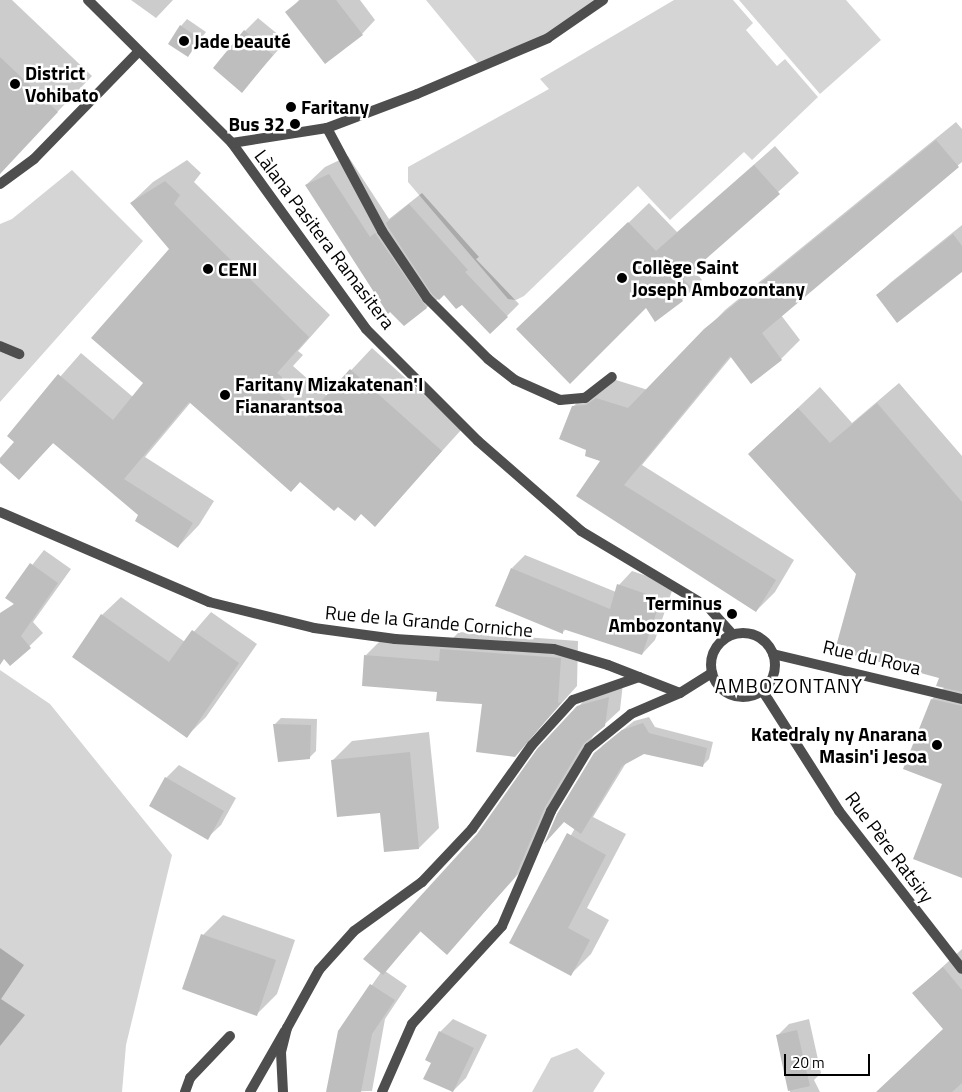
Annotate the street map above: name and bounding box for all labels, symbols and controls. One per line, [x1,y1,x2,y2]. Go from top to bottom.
place label: Jade beauté [194,30,291,52]
marker: Jade beauté [178,35,190,47]
place label: District Vohibato [25,62,98,106]
marker: District Vohibato [9,78,21,90]
place label: Faritany [301,96,369,118]
marker: Faritany [285,101,297,113]
place label: Bus 32 [228,113,285,135]
marker: Bus 32 [289,118,301,130]
street label: Làlana Pasitera Ramasitera [250,145,400,333]
place label: Collège Saint Joseph Ambozontany [632,256,805,300]
place label: CENI [218,258,257,280]
marker: CENI [202,263,214,275]
marker: Collège Saint Joseph Ambozontany [616,272,628,284]
place label: Faritany Mizakatenan'I Fianarantsoa [235,373,423,417]
marker: Faritany Mizakatenan'I Fianarantsoa [219,389,231,401]
place label: Terminus Ambozontany [608,592,722,636]
street label: Rue de la Grande Corniche [324,601,534,641]
marker: Terminus Ambozontany [726,608,738,620]
street label: Rue du Rova [821,635,923,679]
district label: AMBOZONTANY [713,673,865,697]
place label: Katedraly ny Anarana Masin'i Jesoa [751,723,927,767]
marker: Katedraly ny Anarana Masin'i Jesoa [931,739,943,751]
street label: Rue Père Ratsiry [841,787,939,907]
scale bar [787,1044,873,1076]
text: 20 m [792,1051,825,1074]

